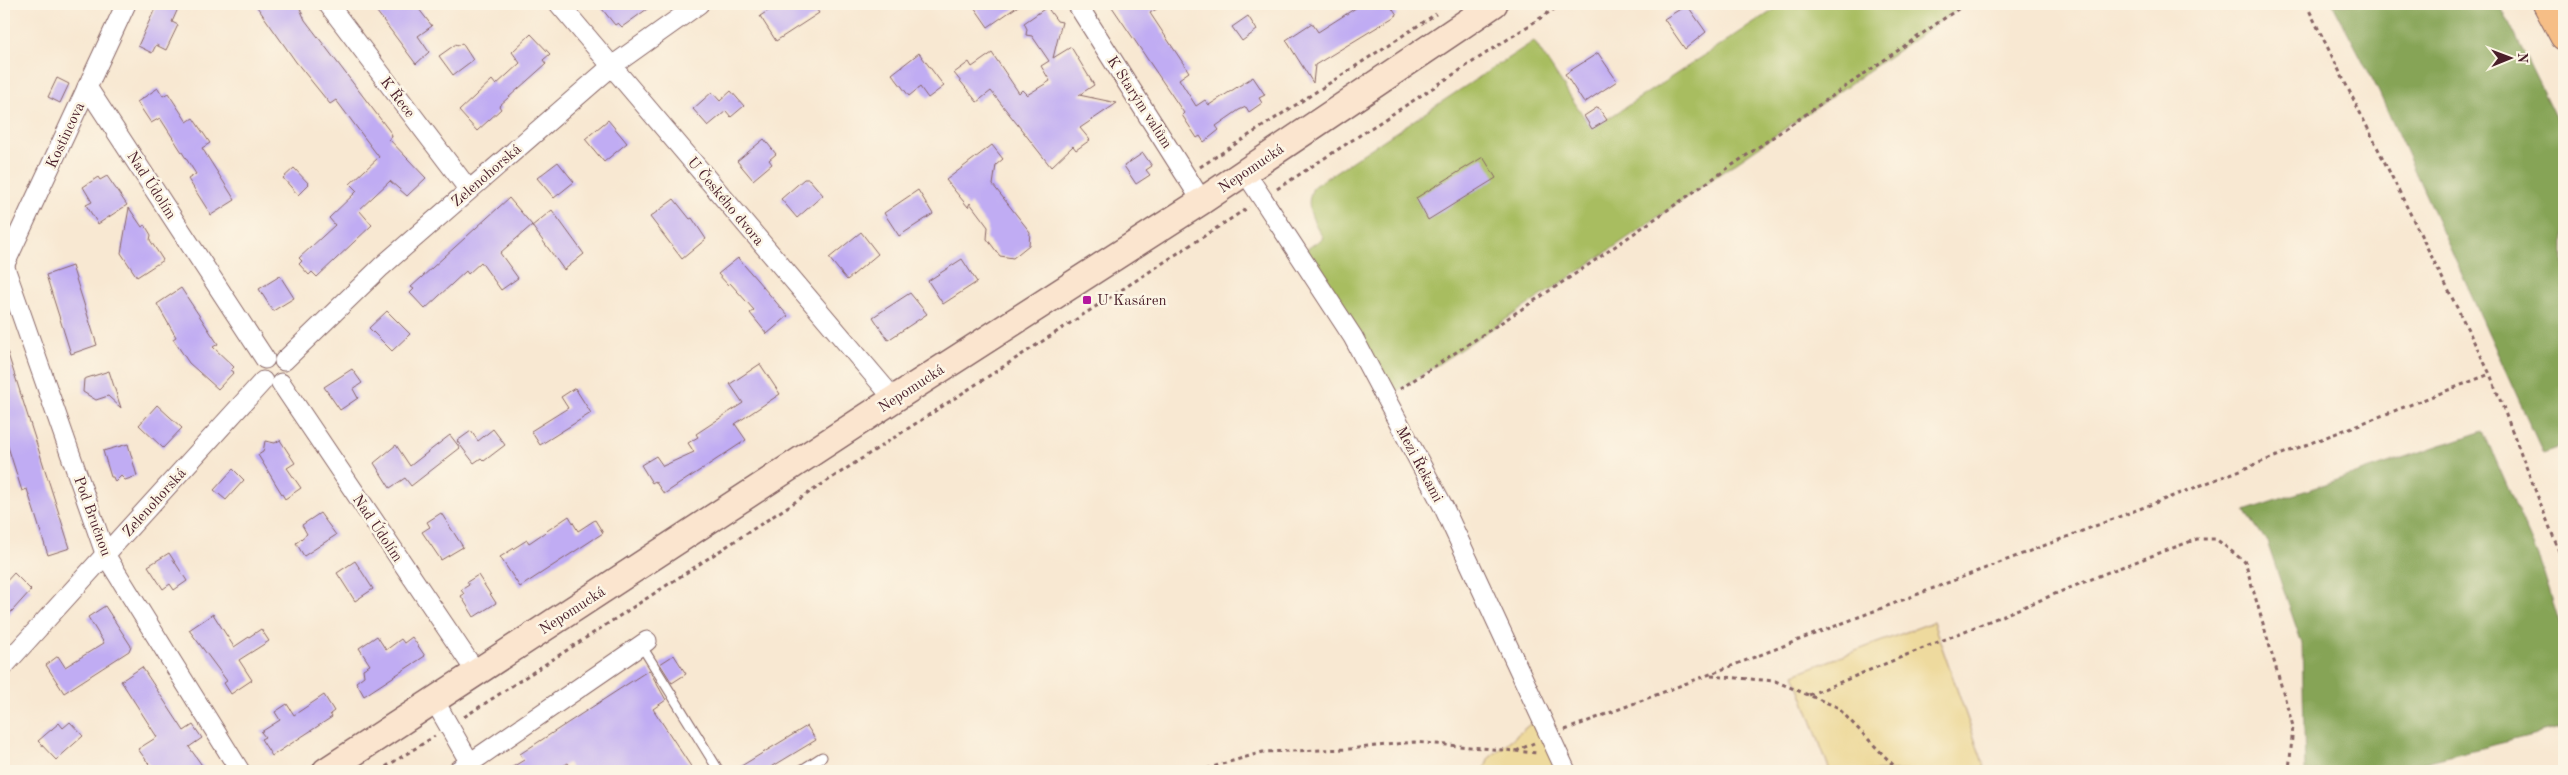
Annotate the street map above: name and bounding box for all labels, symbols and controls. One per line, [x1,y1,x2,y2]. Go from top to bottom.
north arrow [2486,32,2536,82]
text: N [2515,52,2529,64]
street label: K Starým valům [1103,54,1174,152]
street label: K Řece [377,73,419,121]
street label: Kostincova [45,100,88,171]
street label: Zelenohorská [449,142,525,210]
street label: Nepomucká [1216,142,1288,197]
street label: Nad Údolím [123,147,181,222]
street label: U Českého dvora [684,153,769,249]
marker: U Kasáren [1081,294,1093,306]
place label: U Kasáren [1097,294,1167,309]
street label: Nepomucká [876,362,948,416]
street label: Mezi Řekami [1393,423,1447,505]
street label: Zelenohorská [121,465,190,540]
street label: Pod Bručnou [70,475,113,558]
street label: Nad Údolím [349,490,408,565]
street label: Nepomucká [537,584,609,638]

